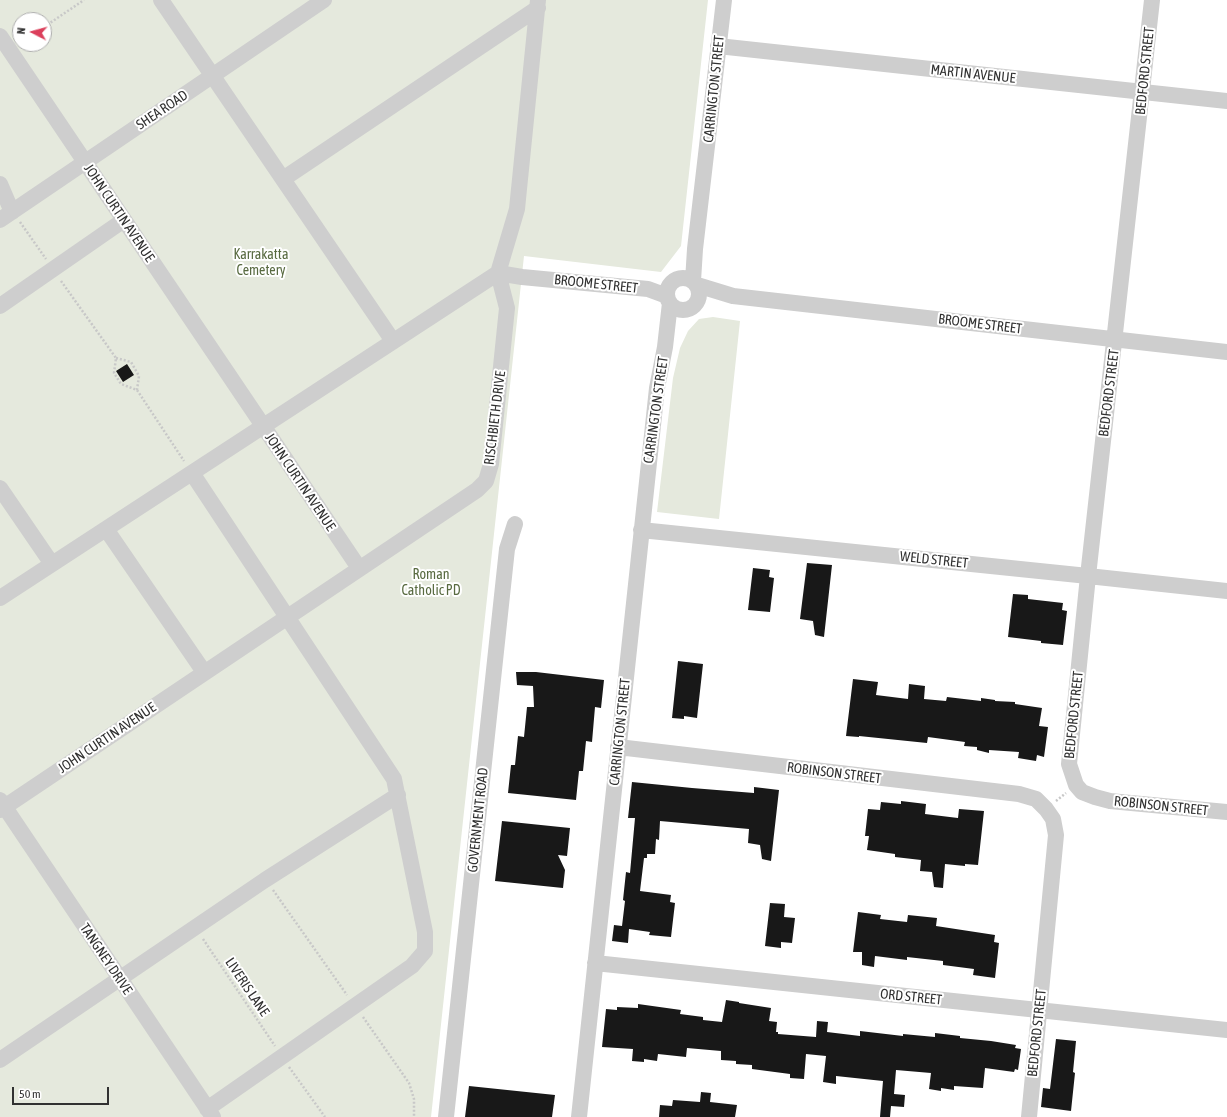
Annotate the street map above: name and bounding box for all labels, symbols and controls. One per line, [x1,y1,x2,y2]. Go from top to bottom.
north arrow [12,12,52,52]
street label: BEDFORD STREET [1132,26,1158,116]
text: N [15,27,27,35]
street label: CARRINGTON STREET [700,35,728,143]
street label: MARTIN AVENUE [930,61,1016,87]
street label: SHEA ROAD [133,87,191,133]
street label: JOHN CURTIN AVENUE [80,161,158,265]
park label: Karrakatta Cemetery [234,247,288,280]
street label: BROOME STREET [553,271,639,297]
street label: BROOME STREET [937,311,1023,337]
street label: BEDFORD STREET [1095,348,1123,438]
street label: CARRINGTON STREET [640,355,672,465]
street label: RISCHBIETH DRIVE [481,370,509,466]
street label: JOHN CURTIN AVENUE [261,430,339,534]
street label: WELD STREET [899,548,969,572]
park label: Roman Catholic PD [402,567,460,600]
street label: BEDFORD STREET [1061,670,1087,760]
street label: CARRINGTON STREET [606,678,634,786]
street label: JOHN CURTIN AVENUE [55,699,159,777]
street label: ROBINSON STREET [786,759,882,787]
street label: GOVERNMENT ROAD [464,767,492,873]
street label: ROBINSON STREET [1113,793,1209,819]
street label: TANGNEY DRIVE [76,920,136,998]
street label: LIVERIS LANE [221,955,273,1019]
street label: ORD STREET [879,985,943,1009]
street label: BEDFORD STREET [1024,988,1050,1078]
scale bar [14,1079,111,1105]
text: 50 m [19,1087,41,1101]

